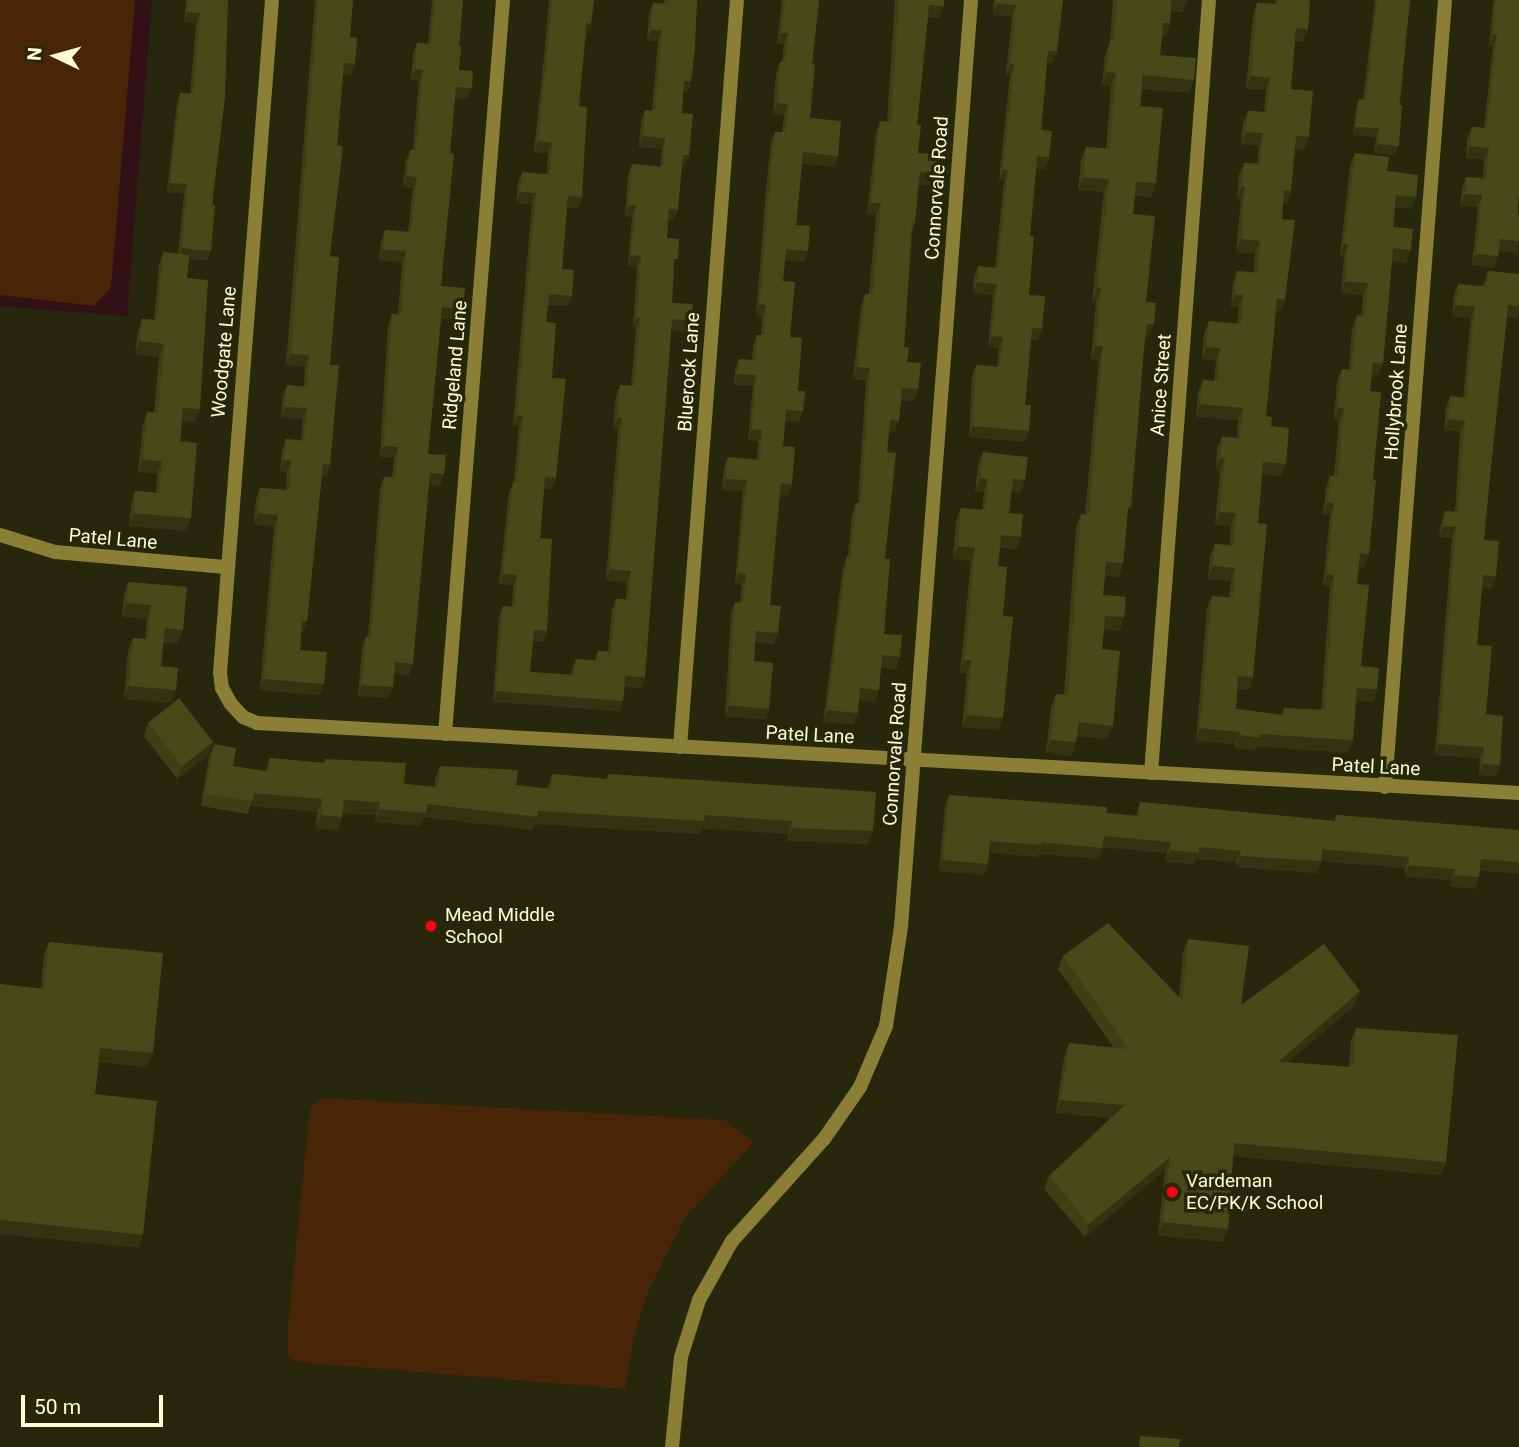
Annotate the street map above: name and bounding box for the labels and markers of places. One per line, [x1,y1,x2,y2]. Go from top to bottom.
place label: Mead Middle School [445,904,555,948]
marker: Mead Middle School [423,918,439,934]
place label: Vardeman EC/PK/K School [1186,1170,1323,1214]
marker: Vardeman EC/PK/K School [1164,1184,1180,1200]

